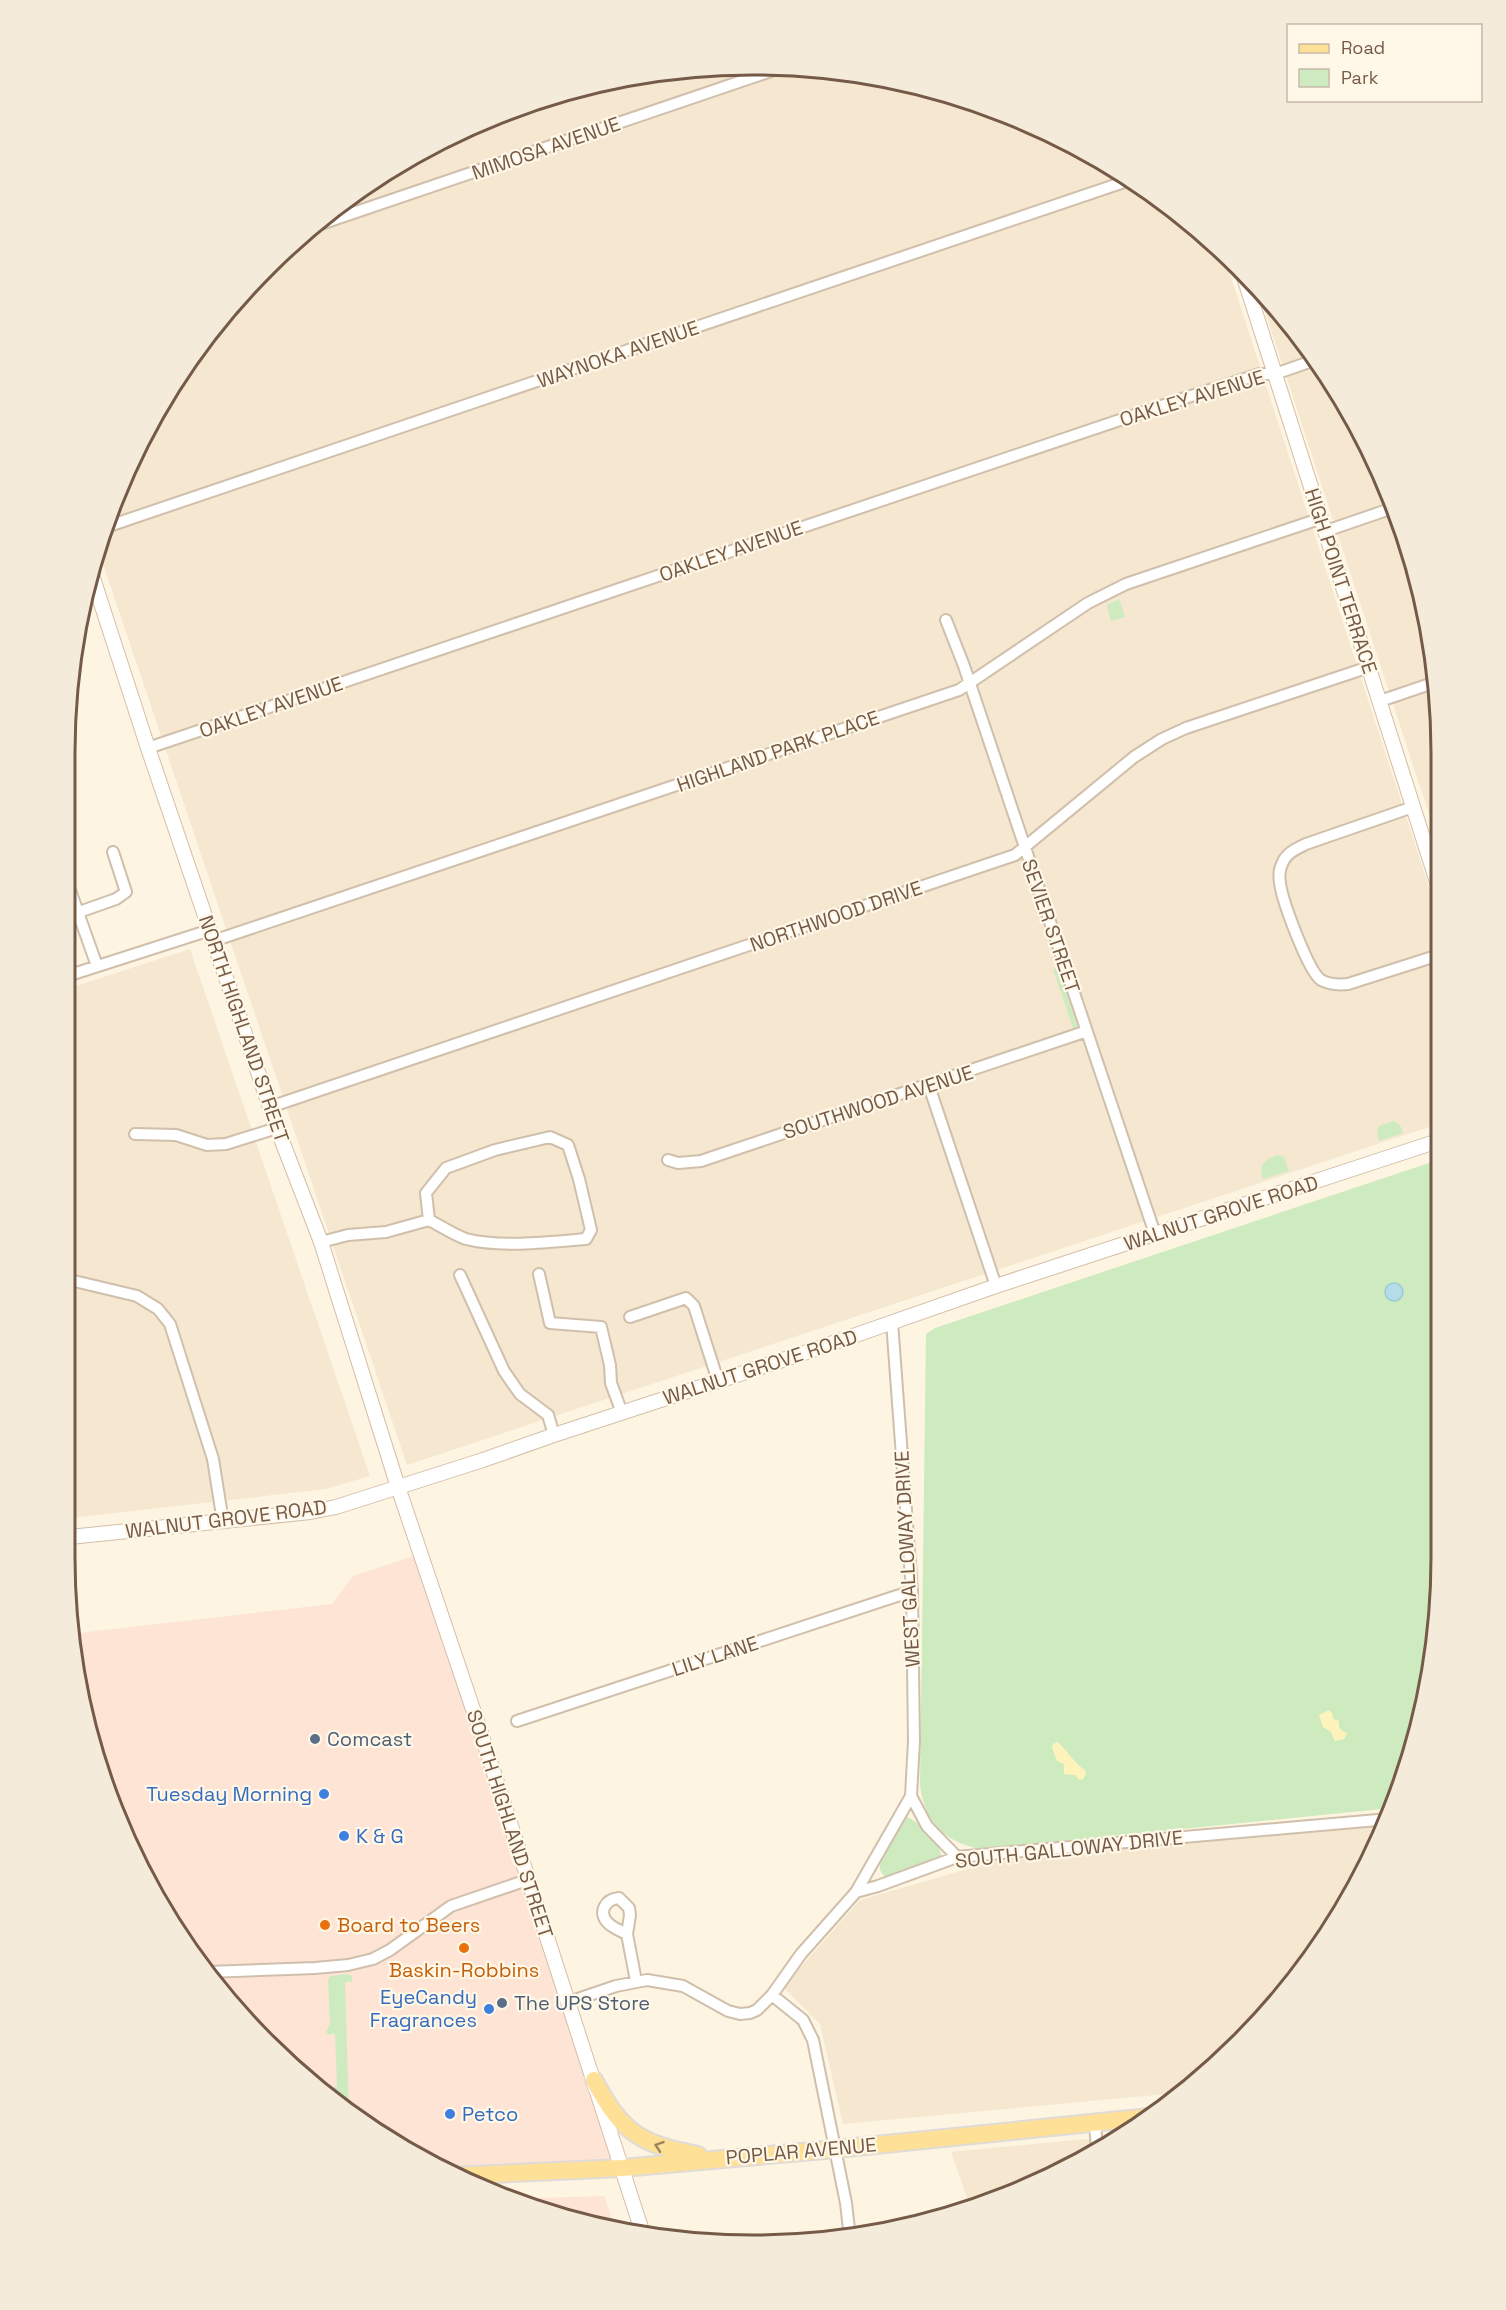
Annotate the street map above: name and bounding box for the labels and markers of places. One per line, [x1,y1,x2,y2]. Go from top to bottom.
place label: Comcast [327,1726,412,1752]
marker: Comcast [308,1732,322,1746]
place label: Tuesday Morning [146,1781,312,1807]
marker: Tuesday Morning [317,1787,331,1801]
place label: K & G [356,1823,404,1849]
marker: K & G [337,1829,351,1843]
place label: Board to Beers [337,1912,480,1938]
marker: Board to Beers [318,1918,332,1932]
marker: Baskin-Robbins [457,1941,471,1955]
place label: Baskin-Robbins [389,1957,539,1983]
place label: EyeCandy Fragrances [370,1984,477,2033]
place label: The UPS Store [514,1990,650,2016]
marker: The UPS Store [495,1996,509,2010]
marker: EyeCandy Fragrances [482,2002,496,2016]
place label: Petco [462,2101,518,2127]
marker: Petco [443,2107,457,2121]

